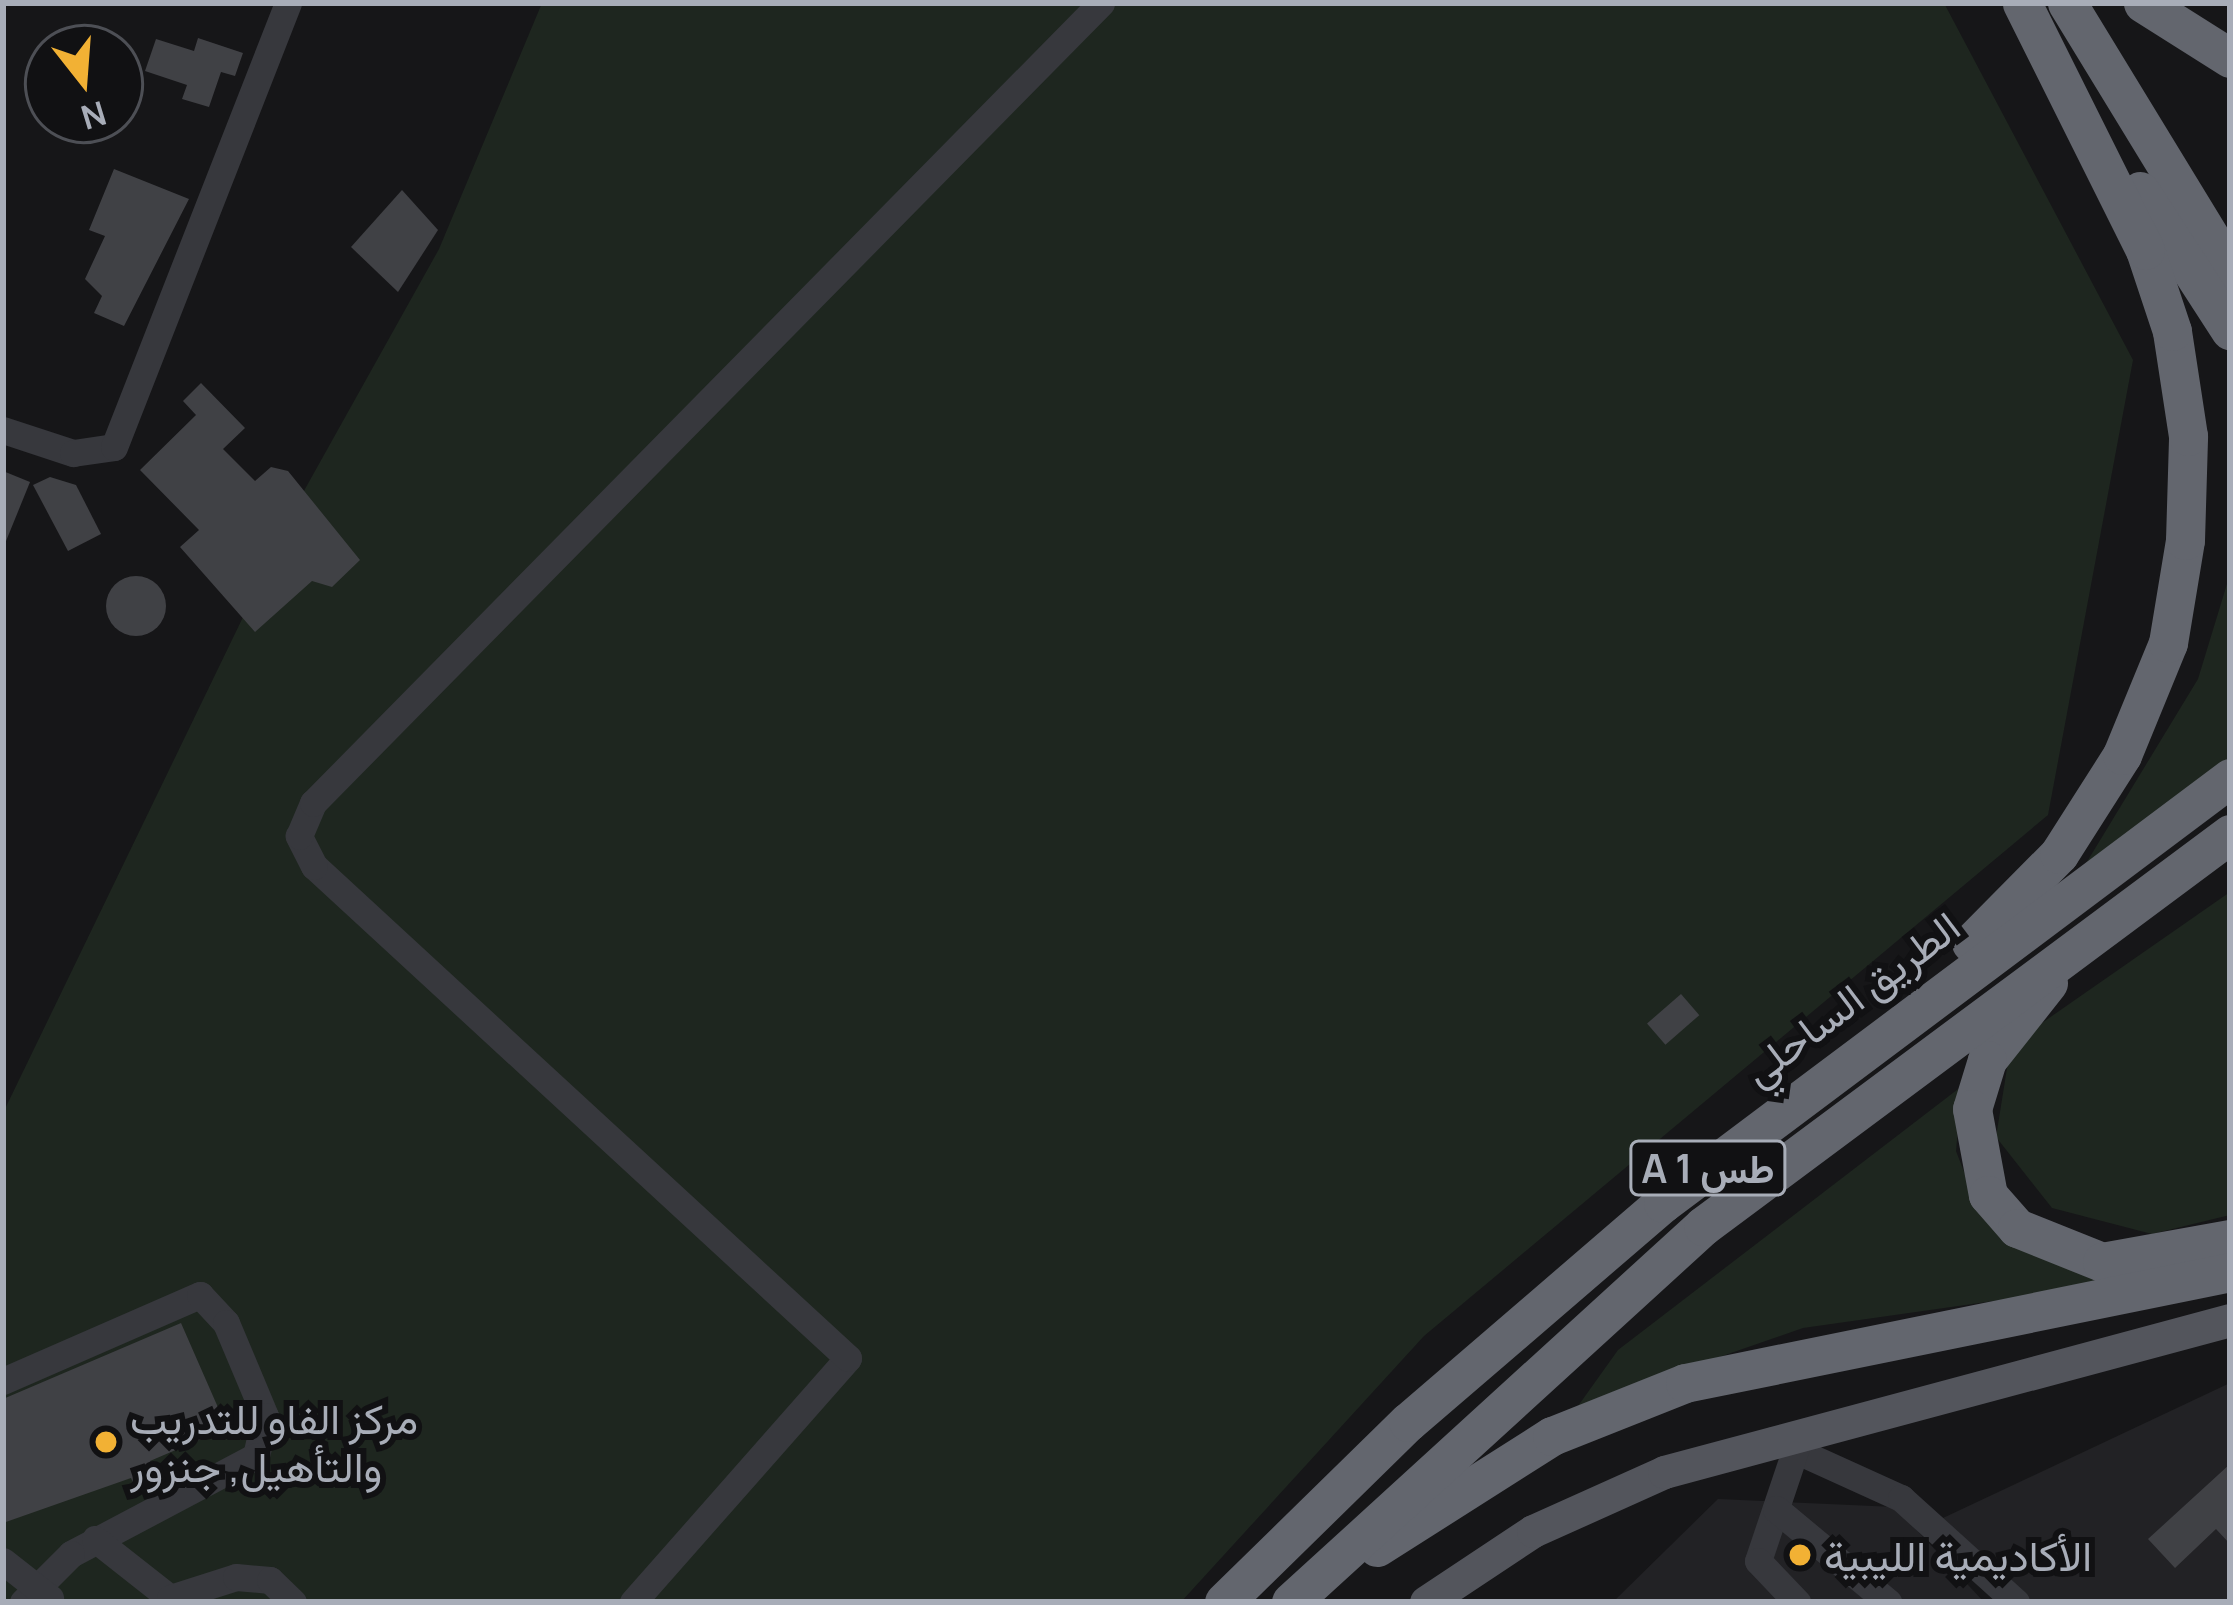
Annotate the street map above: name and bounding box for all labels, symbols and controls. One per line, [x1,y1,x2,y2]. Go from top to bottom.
north arrow [24,24,144,144]
text: N [76,91,112,141]
street label: الطريق الساحلي [1733,900,1969,1096]
road number: A 1 طس [1627,1135,1789,1201]
place label: مركز الفاو للتدريب والتأهيل, جنزور [130,1393,418,1492]
marker: مركز الفاو للتدريب والتأهيل, جنزور [93,1429,119,1455]
place label: الأكاديمية الليبية [1824,1530,2092,1580]
marker: الأكاديمية الليبية [1787,1542,1813,1568]

